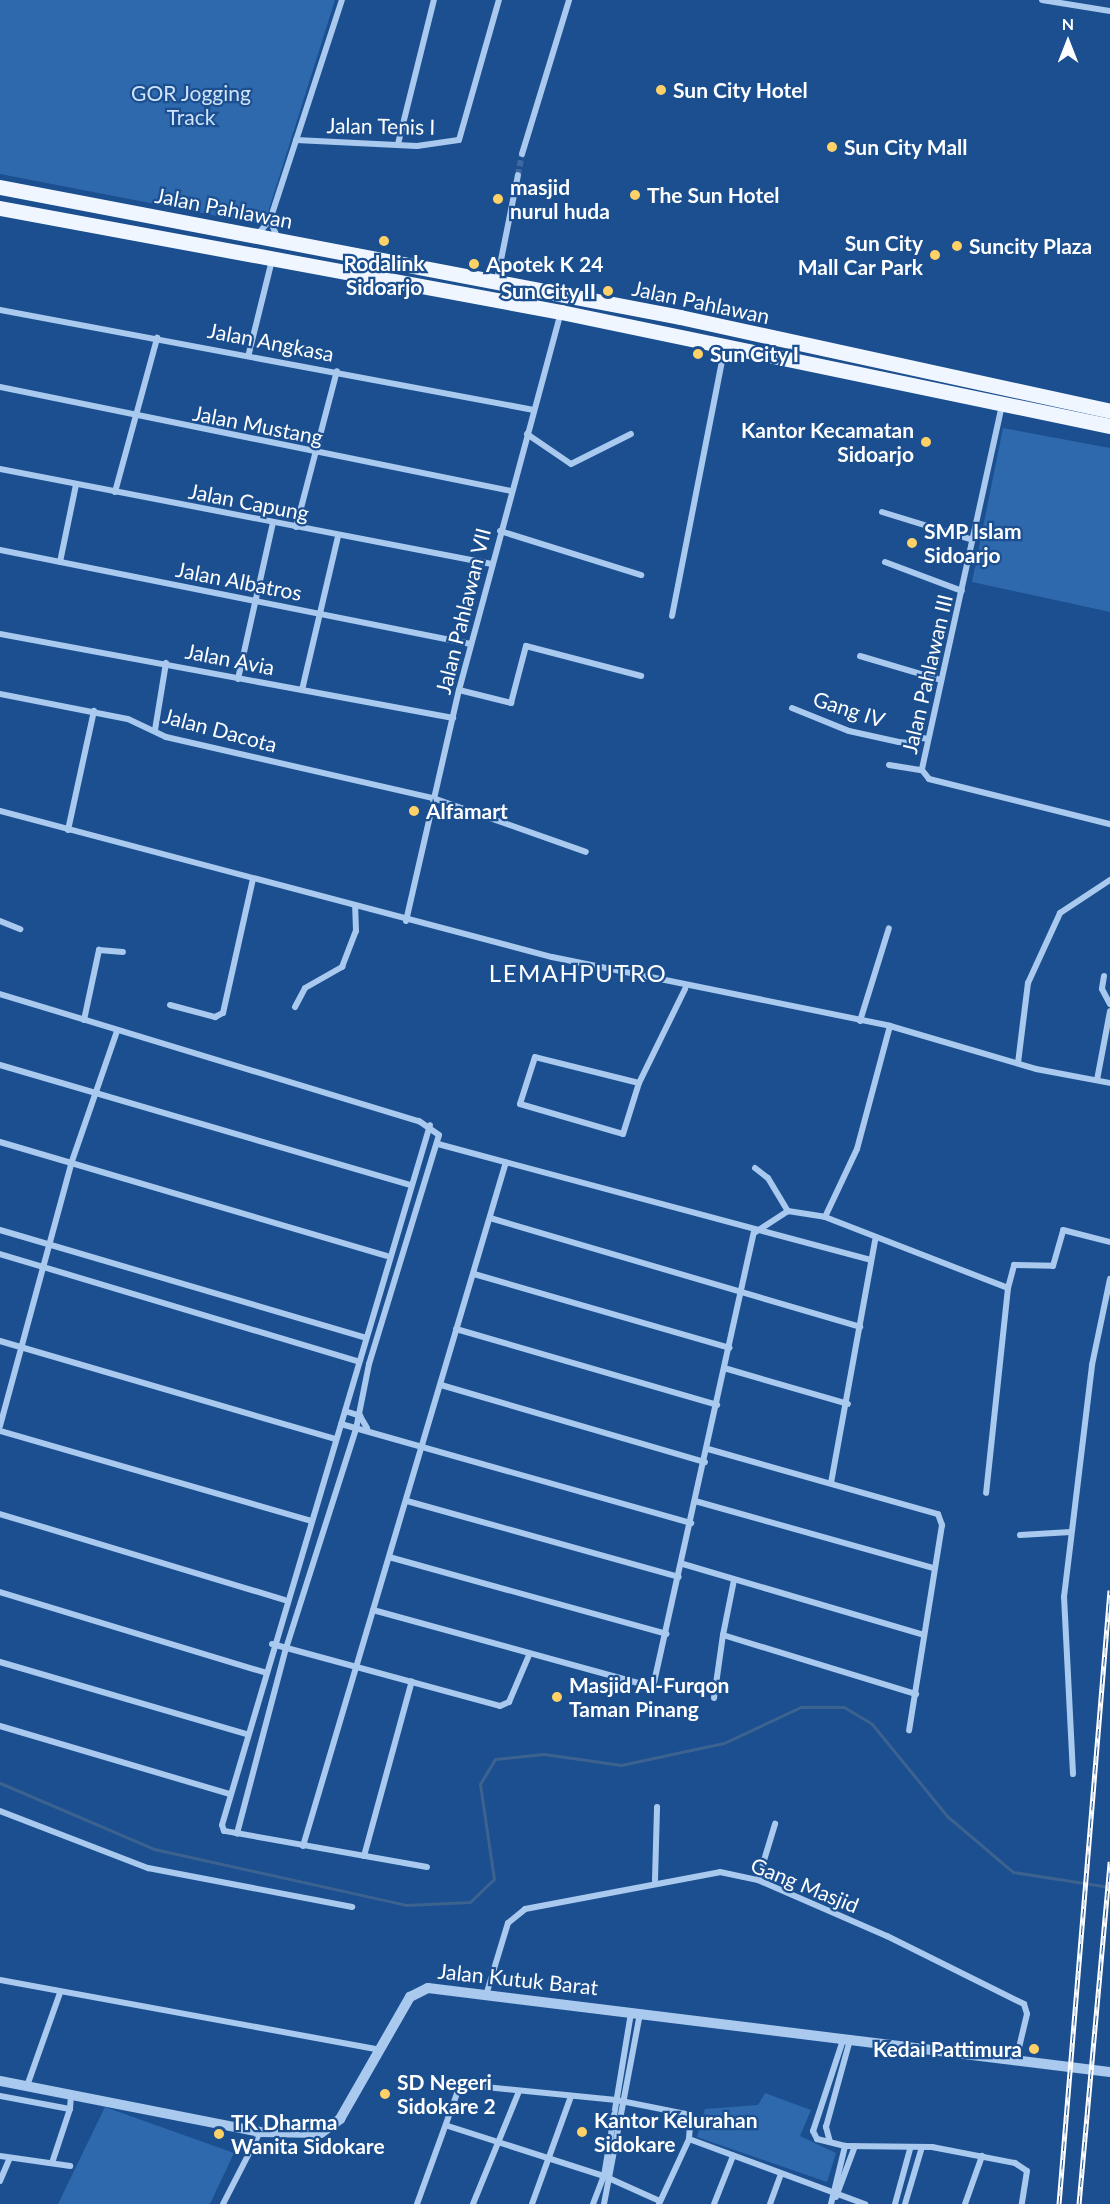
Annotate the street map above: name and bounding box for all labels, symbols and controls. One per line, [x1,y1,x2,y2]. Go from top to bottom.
north arrow [1038,12,1098,72]
text: N [1062,14,1074,33]
place label: Sun City Hotel [673,77,808,103]
park label: GOR Jogging Track [131,80,251,130]
marker: Sun City Hotel [654,83,668,97]
street label: Jalan Tenis I [326,112,436,140]
place label: Sun City Mall [844,134,968,160]
marker: Sun City Mall [825,140,839,154]
place label: masjid nurul huda [510,174,610,224]
street label: Jalan Pahlawan [153,182,295,234]
place label: The Sun Hotel [647,182,780,208]
marker: The Sun Hotel [628,188,642,202]
marker: masjid nurul huda [491,192,505,206]
place label: Sun City Mall Car Park [797,230,923,280]
place label: Suncity Plaza [969,233,1093,259]
marker: Rodalink Sidoarjo [377,234,391,248]
marker: Suncity Plaza [950,239,964,253]
marker: Sun City Mall Car Park [928,248,942,262]
place label: Rodalink Sidoarjo [343,250,425,300]
place label: Apotek K 24 [486,251,603,277]
marker: Apotek K 24 [467,257,481,271]
street label: Jalan Pahlawan [630,275,772,329]
place label: Sun City II [500,278,596,304]
marker: Sun City II [601,284,615,298]
street label: Jalan Angkasa [205,317,337,367]
place label: Sun City I [710,341,800,367]
marker: Sun City I [691,347,705,361]
street label: Jalan Mustang [191,400,325,450]
place label: Kantor Kecamatan Sidoarjo [741,417,914,467]
marker: Kantor Kecamatan Sidoarjo [919,435,933,449]
street label: Jalan Capung [187,478,311,526]
place label: SMP Islam Sidoarjo [924,518,1022,568]
street label: Jalan Pahlawan VII [430,525,496,697]
marker: SMP Islam Sidoarjo [905,536,919,550]
street label: Jalan Albatros [174,556,304,606]
street label: Jalan Pahlawan III [896,592,958,756]
street label: Jalan Avia [183,638,277,680]
street label: Gang IV [810,686,888,732]
street label: Jalan Dacota [160,703,280,757]
place label: Alfamart [426,798,508,824]
marker: Alfamart [407,804,421,818]
district label: LEMAHPUTRO [489,959,667,987]
place label: Masjid Al-Furqon Taman Pinang [569,1672,730,1722]
marker: Masjid Al-Furqon Taman Pinang [550,1690,564,1704]
street label: Gang Masjid [747,1852,863,1918]
street label: Jalan Kutuk Barat [437,1958,599,2000]
place label: Kedai Pattimura [873,2036,1022,2062]
marker: Kedai Pattimura [1027,2042,1041,2056]
place label: SD Negeri Sidokare 2 [397,2069,496,2119]
marker: SD Negeri Sidokare 2 [378,2087,392,2101]
place label: Kantor Kelurahan Sidokare [594,2107,758,2157]
place label: TK Dharma Wanita Sidokare [231,2109,385,2159]
marker: Kantor Kelurahan Sidokare [575,2125,589,2139]
marker: TK Dharma Wanita Sidokare [212,2127,226,2141]

